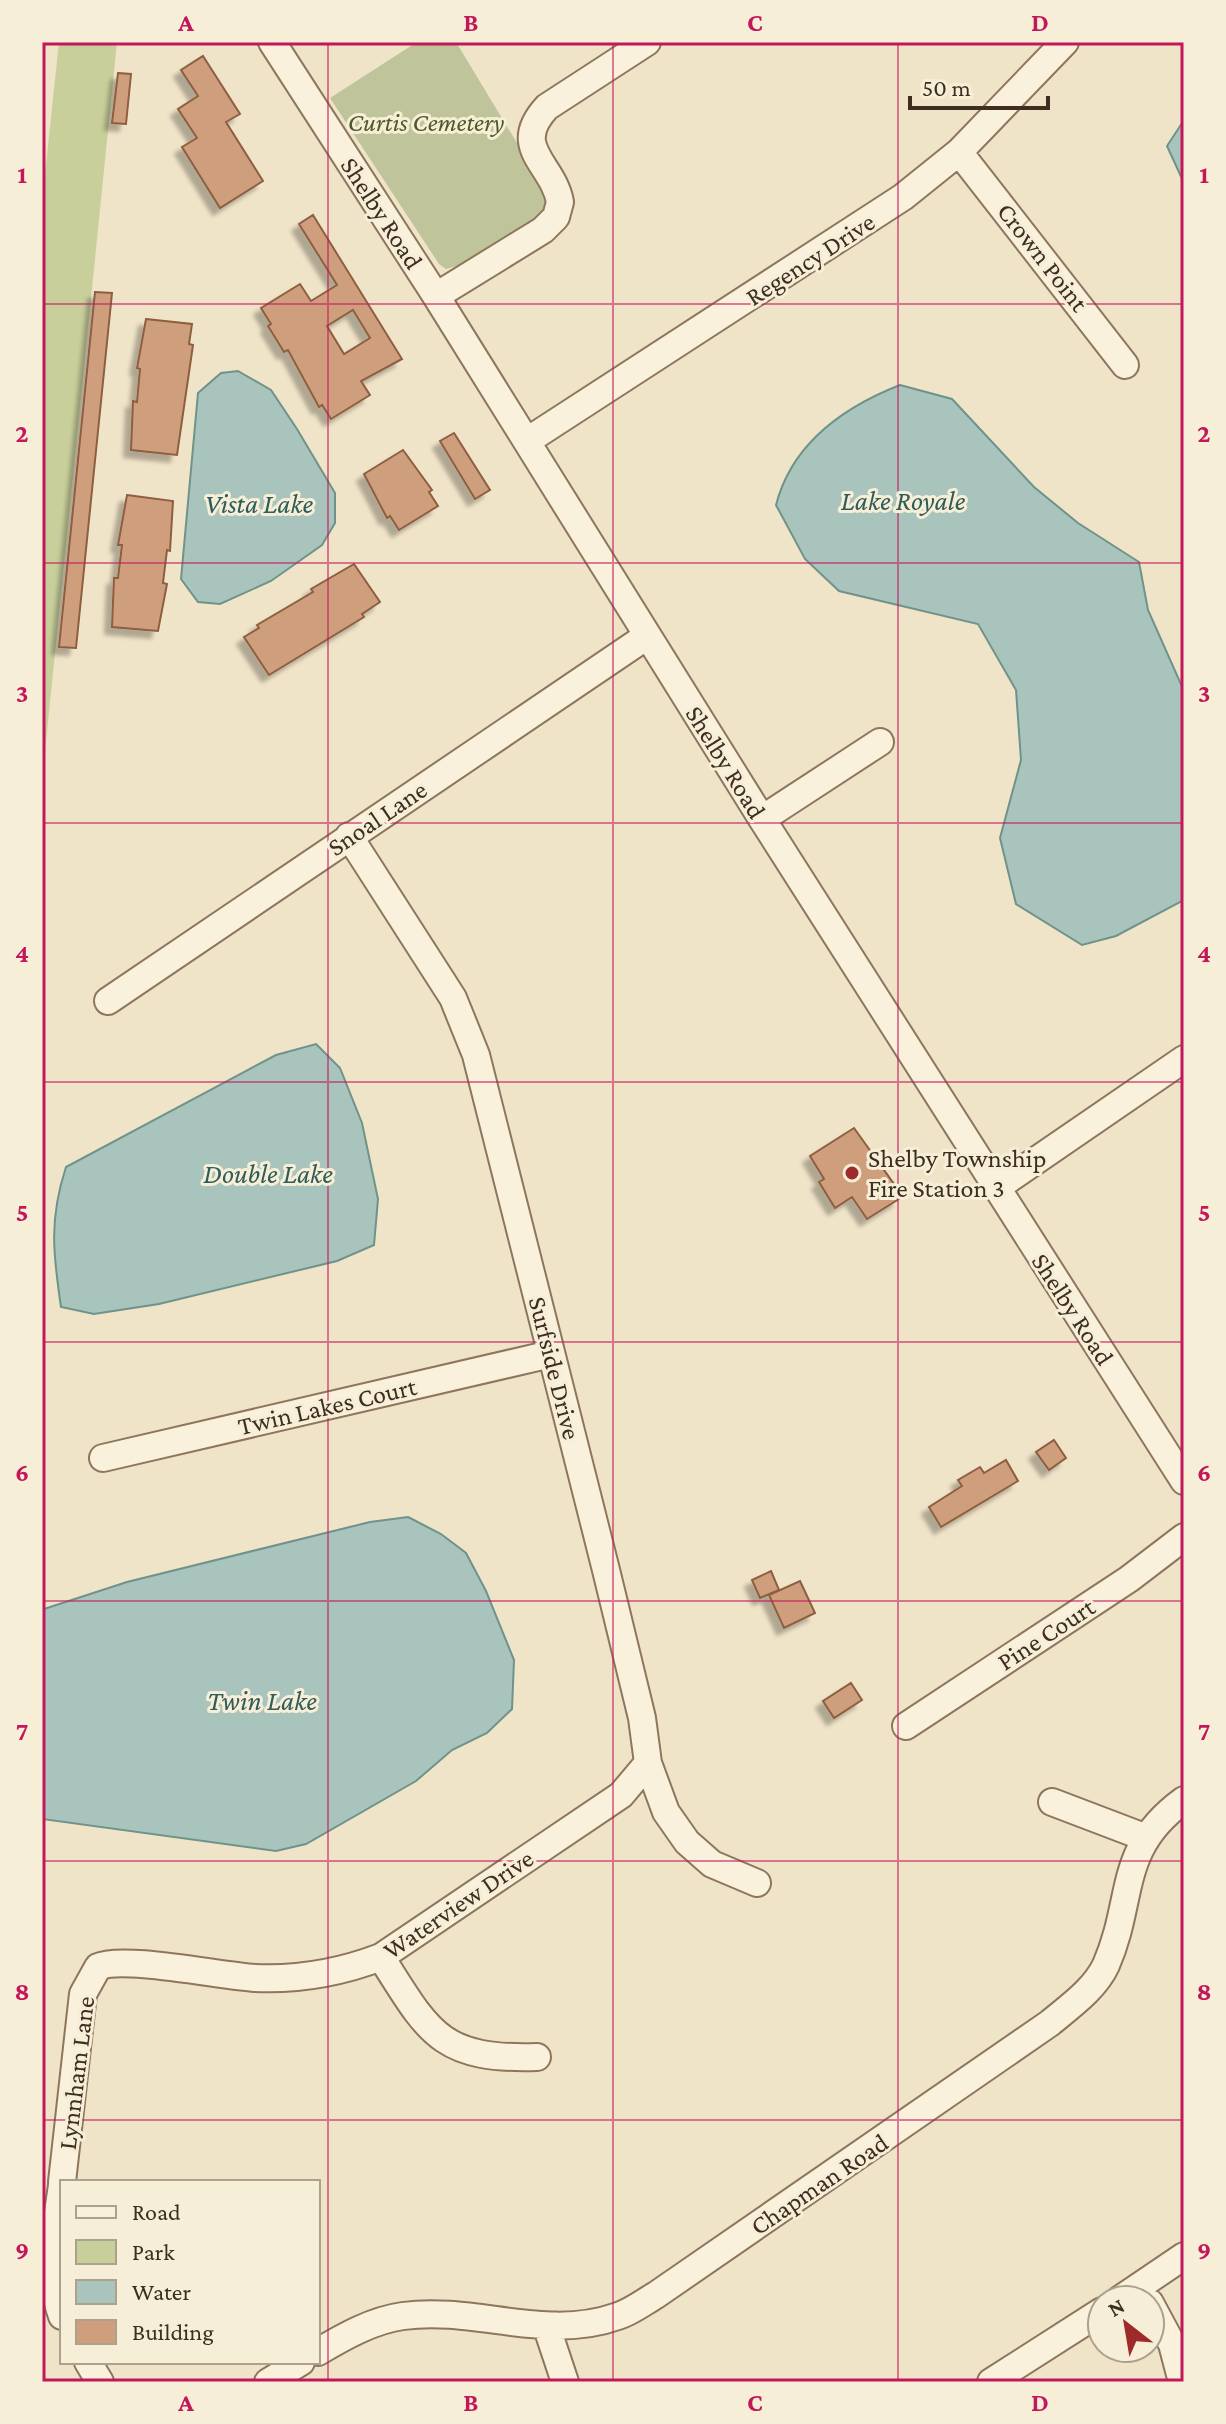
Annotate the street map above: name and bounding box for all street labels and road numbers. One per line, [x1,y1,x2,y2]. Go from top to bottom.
street label: Shelby Road [335,152,429,275]
street label: Crown Point [991,197,1094,318]
street label: Regency Drive [741,207,880,312]
street label: Shelby Road [680,701,772,824]
street label: Snoal Lane [322,775,432,862]
street label: Shelby Road [1026,1248,1120,1371]
street label: Surfside Drive [523,1294,586,1443]
street label: Twin Lakes Court [235,1372,420,1441]
street label: Pine Court [992,1592,1101,1677]
street label: Waterview Drive [378,1844,539,1965]
street label: Lynnham Lane [53,1995,100,2152]
street label: Chapman Road [745,2128,894,2241]

